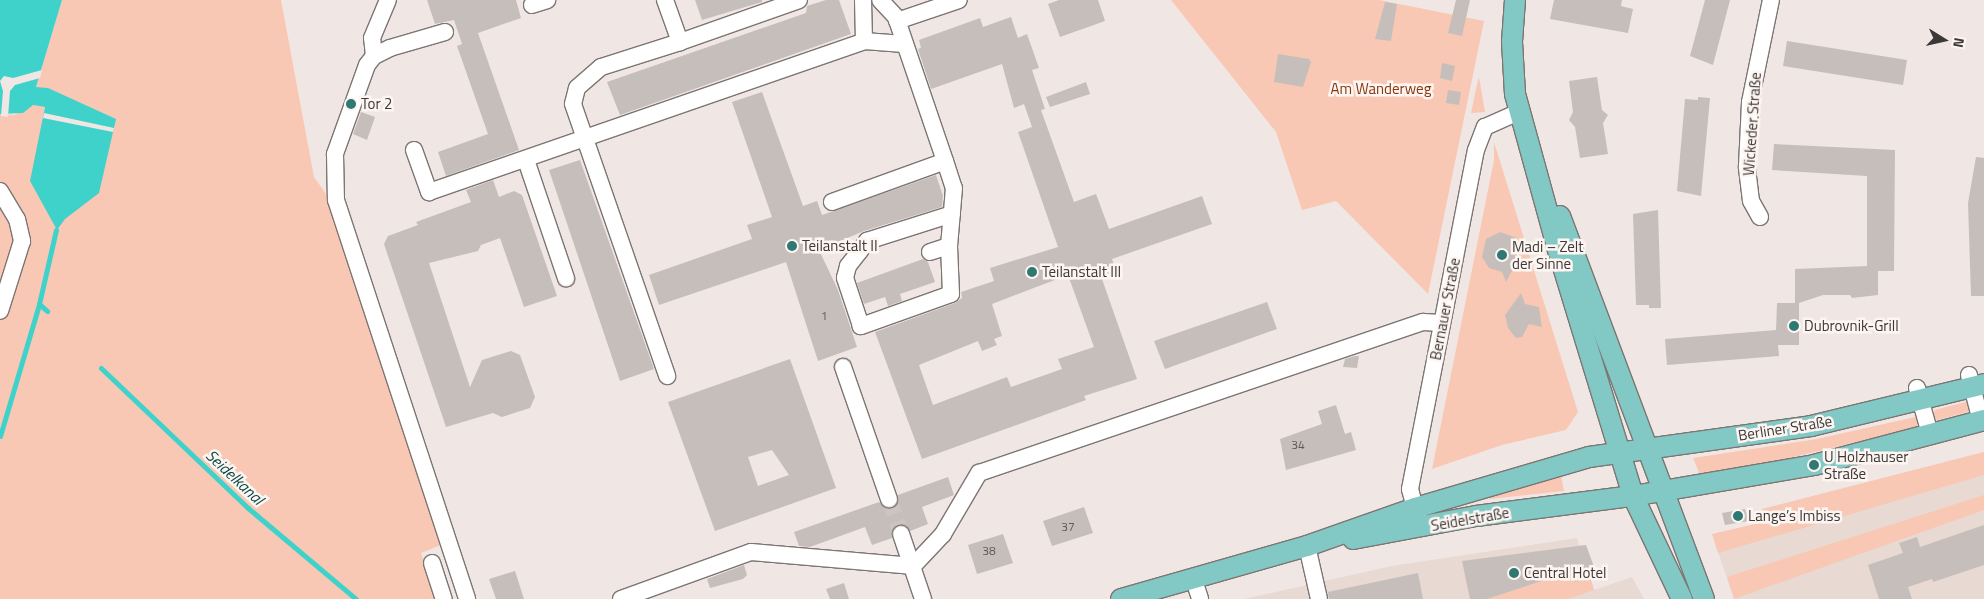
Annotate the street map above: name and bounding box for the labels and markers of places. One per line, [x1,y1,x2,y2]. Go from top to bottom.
place label: Tor 2 [361,95,392,113]
marker: Tor 2 [345,98,357,110]
place label: Teilanstalt II [802,237,878,255]
place label: Madi – Zelt der Sinne [1512,237,1584,272]
marker: Teilanstalt II [786,240,798,252]
marker: Madi – Zelt der Sinne [1496,249,1508,261]
place label: Teilanstalt III [1042,263,1121,281]
marker: Teilanstalt III [1026,266,1038,278]
place label: Dubrovnik-Grill [1804,317,1899,335]
marker: Dubrovnik-Grill [1788,320,1800,332]
place label: U Holzhauser Straße [1824,447,1908,482]
marker: U Holzhauser Straße [1808,459,1820,471]
place label: Lange’s Imbiss [1748,507,1841,525]
marker: Lange’s Imbiss [1732,510,1744,522]
place label: Central Hotel [1524,564,1607,582]
marker: Central Hotel [1508,567,1520,579]

